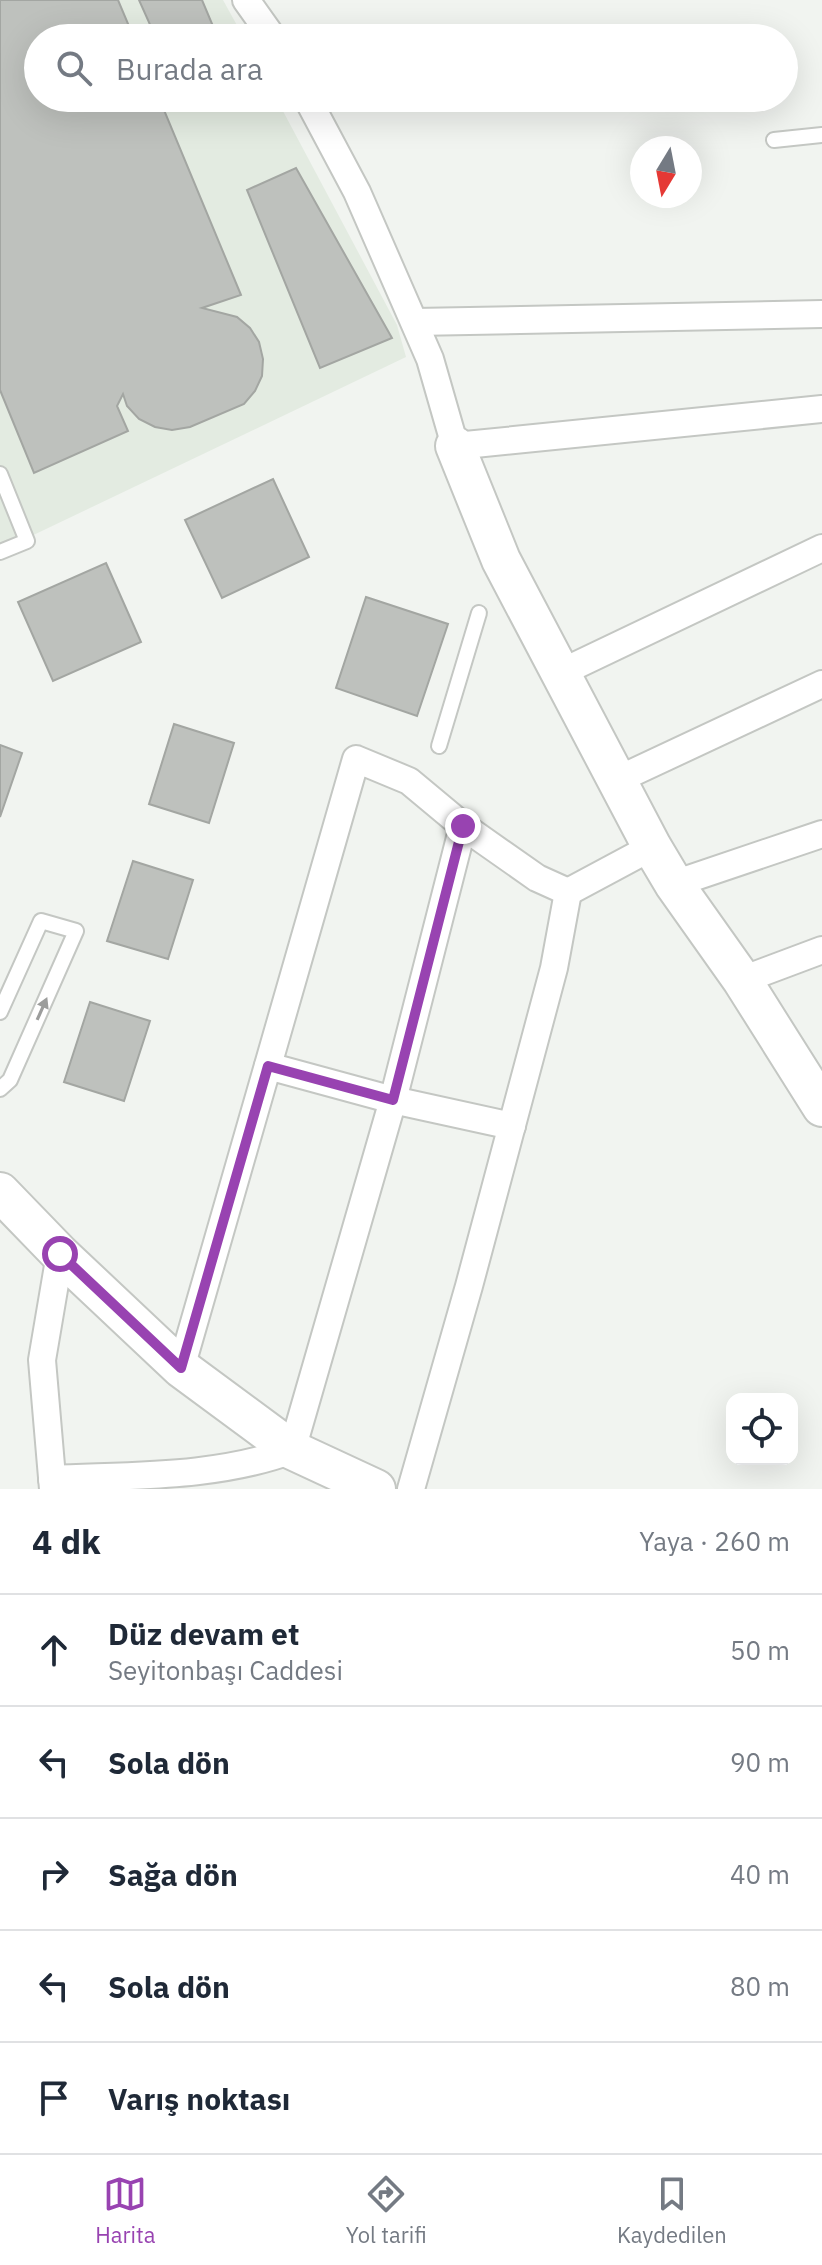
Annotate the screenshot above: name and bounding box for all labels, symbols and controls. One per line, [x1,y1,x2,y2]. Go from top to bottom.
search box [24,24,798,112]
icon: search [52,46,96,90]
text: Burada ara [116,49,263,88]
north arrow [630,136,702,208]
route end [445,808,481,844]
one-way arrow [35,997,49,1020]
route start [42,1236,78,1272]
map controls [726,1393,798,1465]
button: locate [726,1393,798,1465]
text: 4 dk [32,1519,101,1563]
text: Yaya · 260 m [639,1524,790,1558]
text: Düz devam et [108,1614,299,1653]
icon: ahead [32,1628,76,1672]
text: 50 m [730,1633,790,1667]
text: Seyitonbaşı Caddesi [108,1653,343,1687]
icon: left [32,1740,76,1784]
text: Sola dön [108,1743,230,1782]
text: 90 m [730,1745,790,1779]
icon: right [32,1852,76,1896]
text: Sağa dön [108,1855,238,1894]
text: 40 m [730,1857,790,1891]
icon: left [32,1964,76,2008]
text: Sola dön [108,1967,230,2006]
text: 80 m [730,1969,790,2003]
icon: arrive [32,2076,76,2120]
text: Varış noktası [108,2079,290,2118]
tab: Harita [95,2172,156,2249]
tab: Yol tarifi [346,2172,427,2249]
tab: Kaydedilen [617,2172,727,2249]

